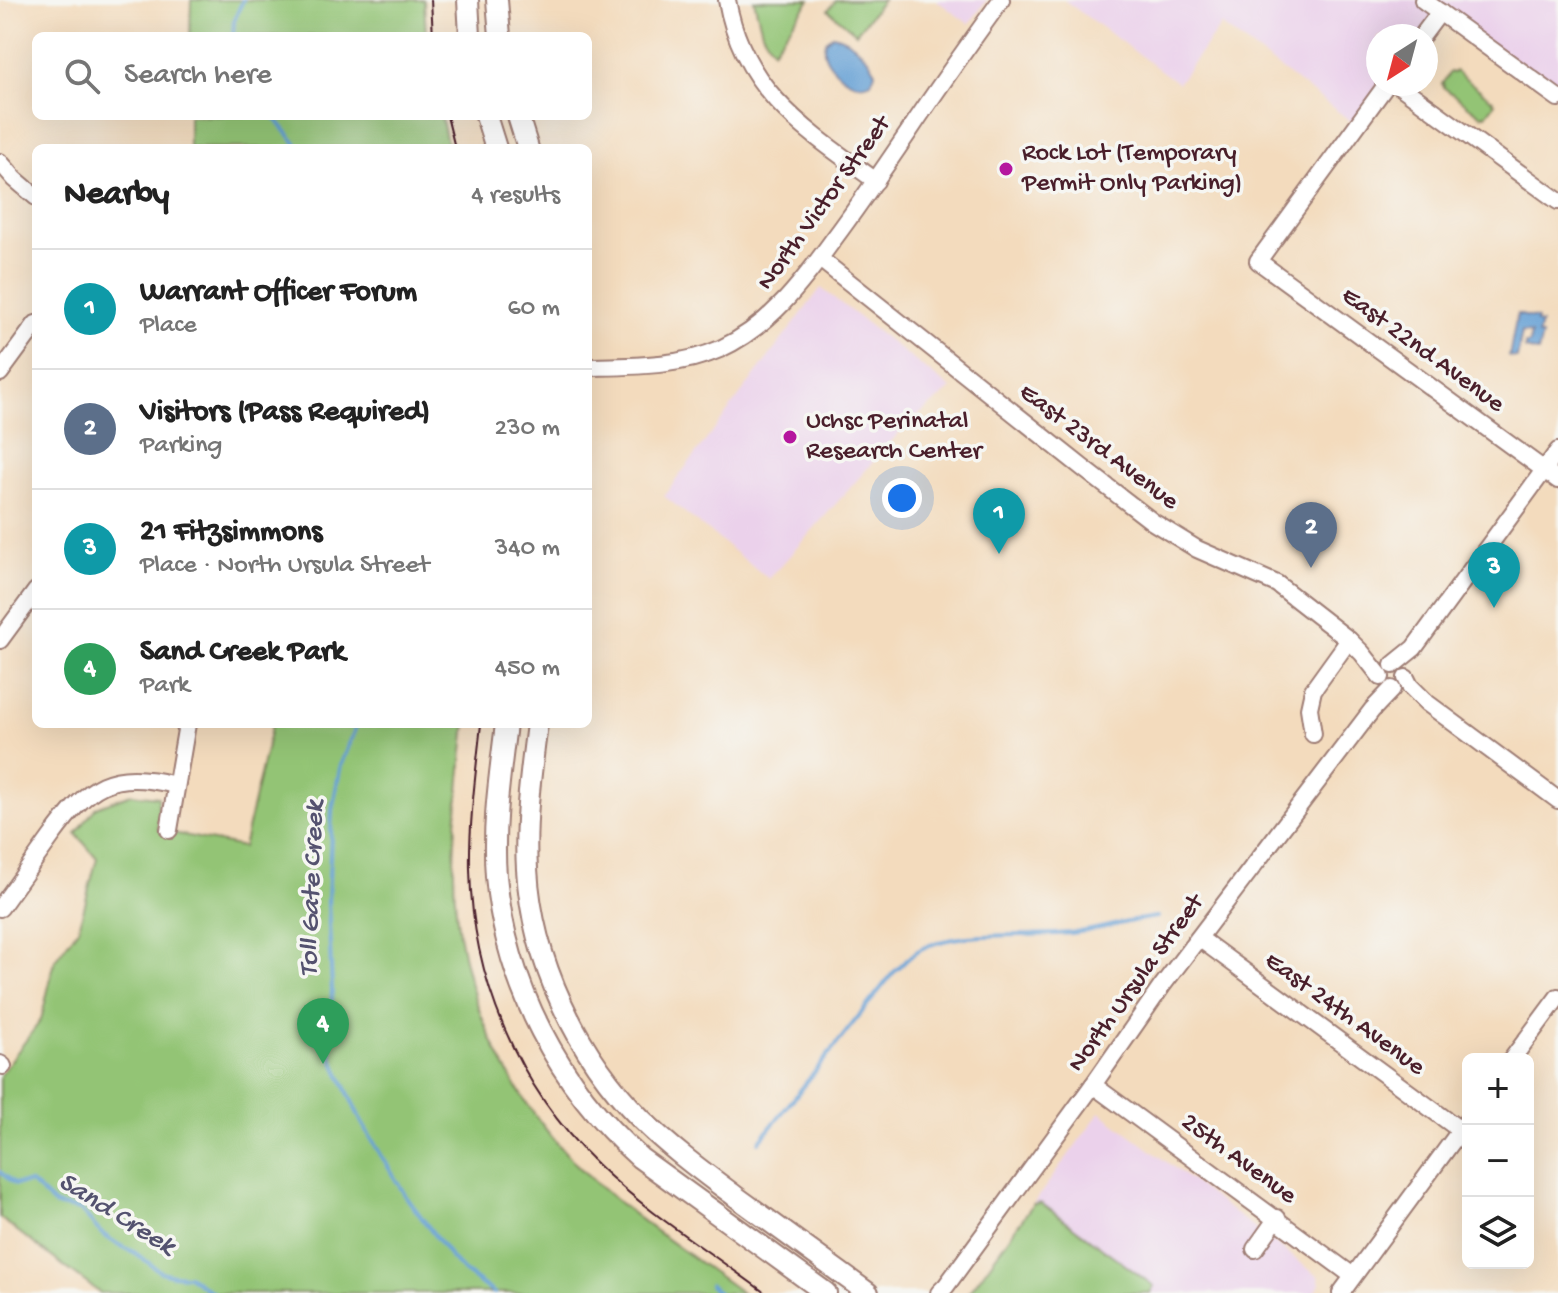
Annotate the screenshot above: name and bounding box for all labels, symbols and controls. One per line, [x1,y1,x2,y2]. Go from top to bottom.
north arrow [1366,24,1438,96]
search box [32,32,592,120]
icon: search [60,54,104,98]
text: Search here [124,59,272,94]
street label: North Victor Street [751,109,900,297]
place label: Rock Lot (Temporary Permit Only Parking) [1021,139,1242,200]
marker: Rock Lot (Temporary Permit Only Parking) [997,160,1015,178]
text: Nearby [64,176,169,216]
text: 4 results [471,181,560,212]
text: Warrant Officer Forum [140,276,417,311]
street label: East 22nd Avenue [1334,281,1510,421]
text: 1 [85,294,95,325]
text: 60 m [507,294,560,325]
text: Place [140,311,197,342]
street label: East 23rd Avenue [1012,378,1184,519]
text: Visitors (Pass Required) [140,396,430,431]
place label: Uchsc Perinatal Research Center [806,407,985,468]
text: 2 [84,414,96,445]
text: 230 m [494,414,560,445]
marker: Uchsc Perinatal Research Center [781,428,799,446]
text: Parking [140,431,222,462]
your location [882,478,922,518]
pin: 1 [973,488,1025,554]
pin: 2 [1285,502,1337,568]
text: 21 Fitzsimmons [140,516,322,551]
text: 3 [83,534,97,565]
text: 340 m [495,534,560,565]
pin: 3 [1468,542,1520,608]
text: Place · North Ursula Street [140,551,429,582]
text: Sand Creek Park [140,636,345,671]
text: 4 [84,654,96,685]
text: 450 m [495,654,560,685]
text: Park [140,671,190,702]
water label: Toll Gate Creek [293,798,333,978]
street label: North Ursula Street [1062,887,1213,1079]
street label: East 24th Avenue [1258,946,1431,1084]
pin: 4 [297,998,349,1064]
map controls [1462,1053,1534,1269]
button: + [1462,1053,1534,1125]
street label: 25th Avenue [1174,1108,1302,1213]
button: − [1462,1125,1534,1197]
water label: Sand Creek [52,1166,183,1265]
button: layers [1462,1197,1534,1269]

